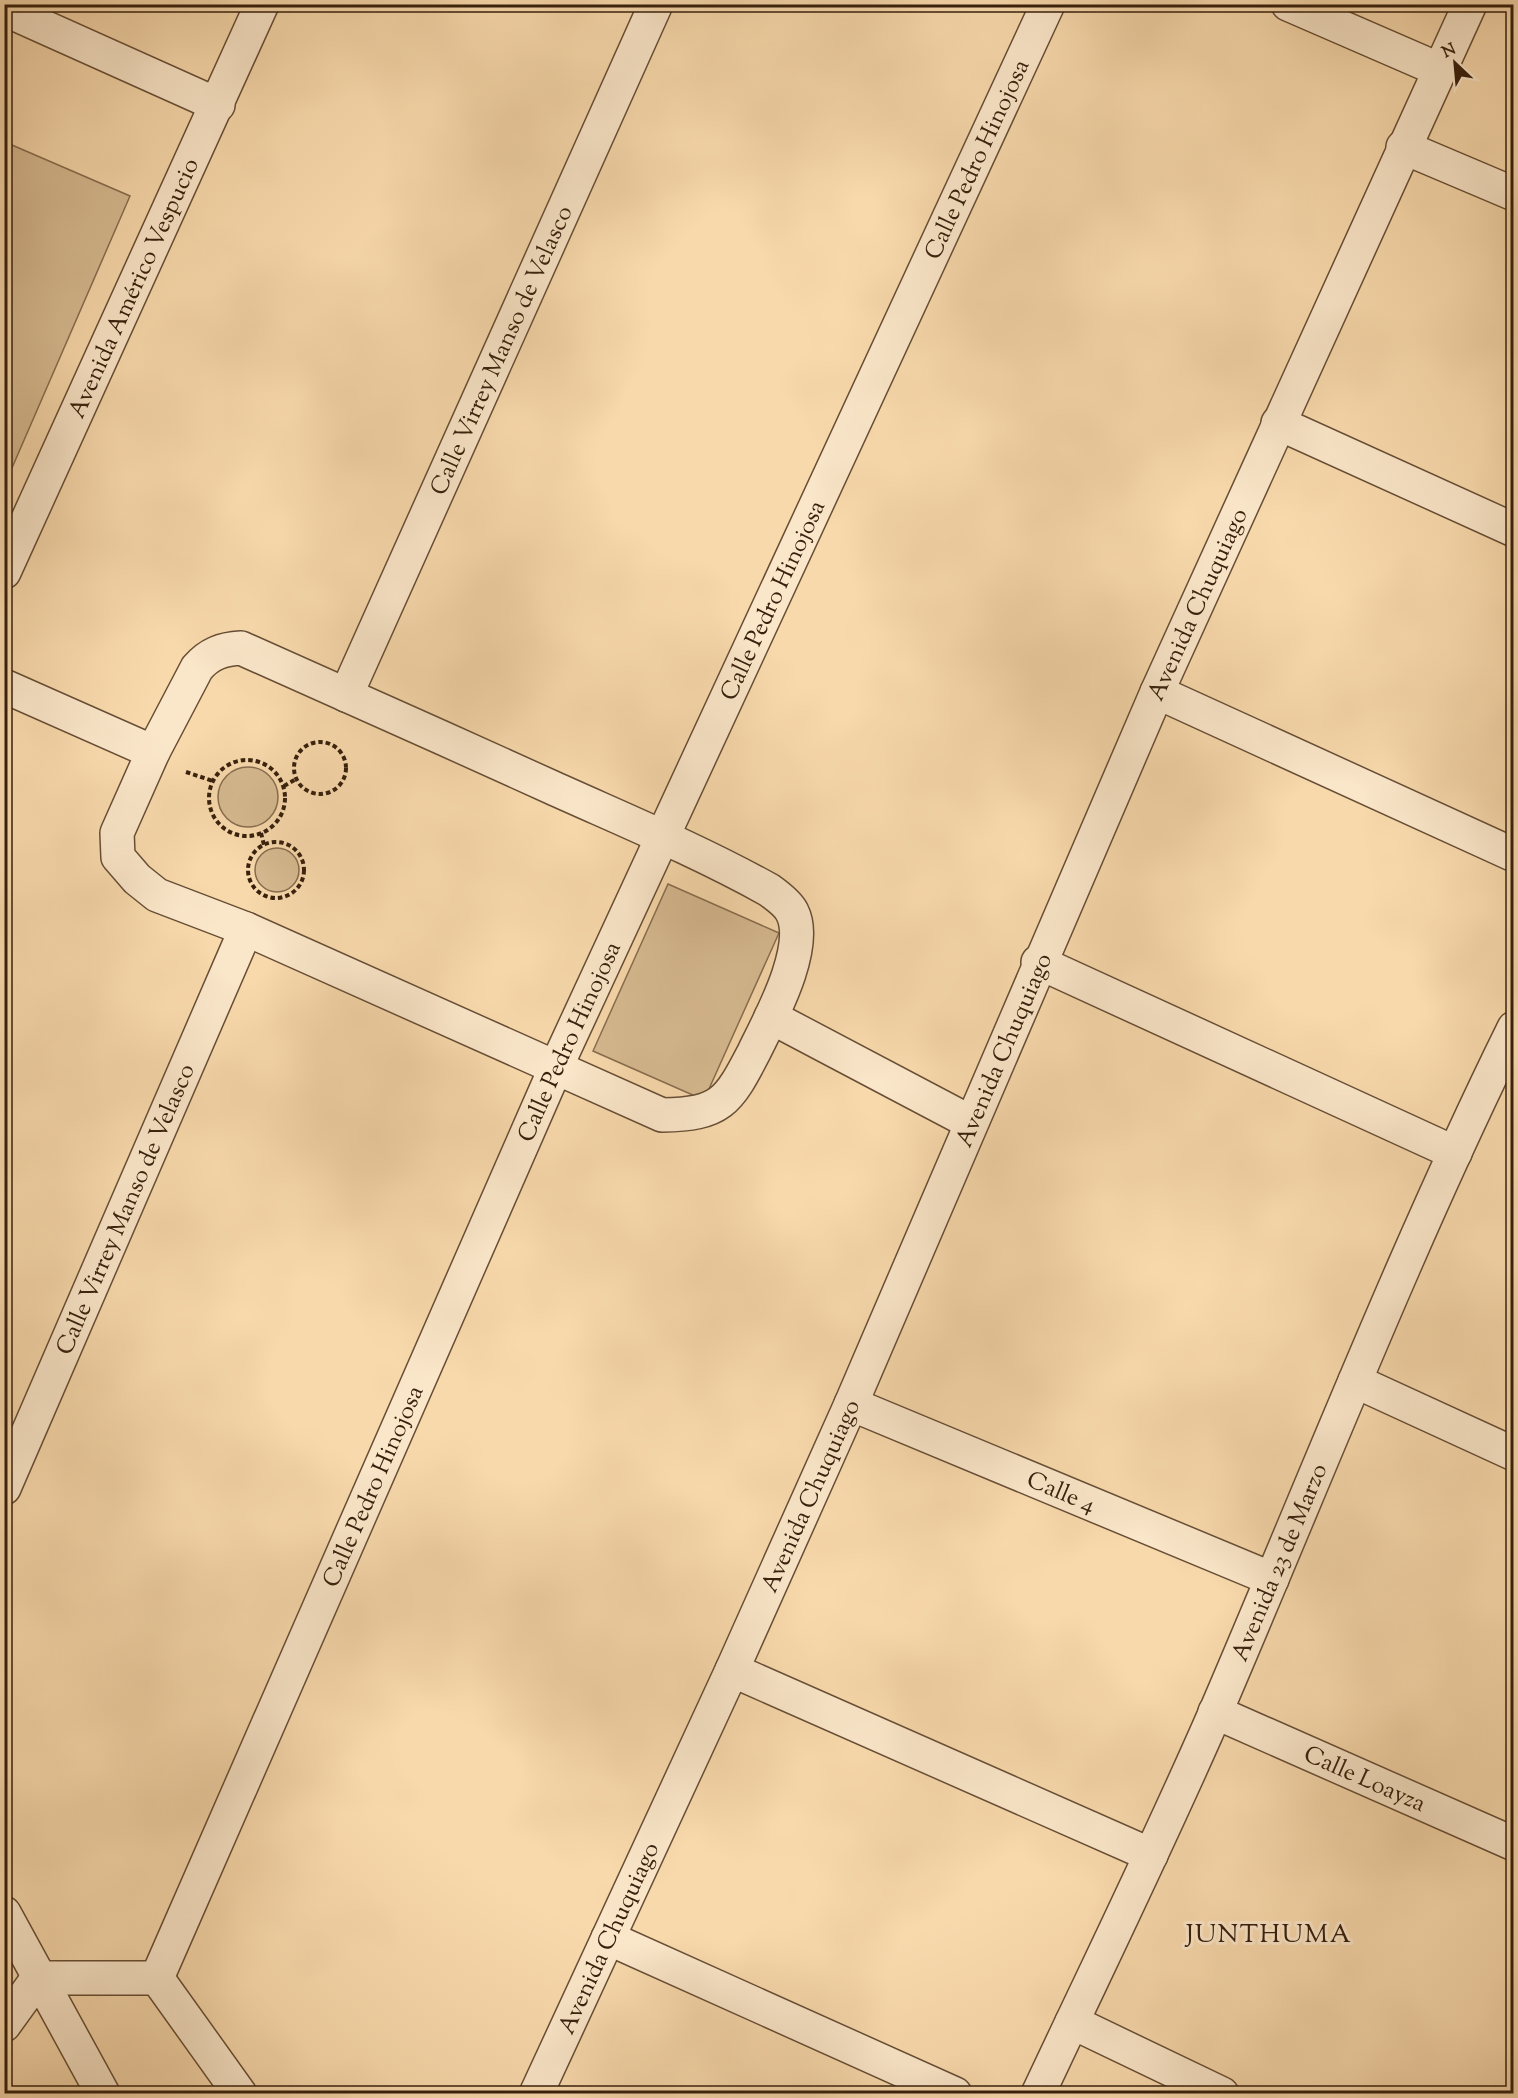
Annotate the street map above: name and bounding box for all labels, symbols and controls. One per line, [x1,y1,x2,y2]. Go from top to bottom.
north arrow [1425,33,1485,93]
text: N [1439,39,1461,65]
street label: Calle Pedro Hinojosa [917,54,1039,266]
street label: Avenida Américo Vespucio [61,153,209,424]
street label: Calle Virrey Manso de Velasco [423,201,582,501]
street label: Calle Pedro Hinojosa [713,495,835,707]
street label: Avenida Chuquiago [1140,503,1257,707]
street label: Calle Pedro Hinojosa [510,936,631,1148]
street label: Avenida Chuquiago [948,948,1062,1153]
street label: Calle Virrey Manso de Velasco [49,1059,205,1361]
street label: Calle Pedro Hinojosa [315,1381,433,1593]
street label: Avenida Chuquiago [754,1395,870,1599]
street label: Avenida 23 de Marzo [1224,1459,1337,1667]
street label: Calle 4 [1021,1464,1100,1523]
street label: Calle Loayza [1298,1738,1431,1822]
street label: Avenida Chuquiago [551,1837,669,2040]
district label: JUNTHUMA [1184,1917,1352,1954]

